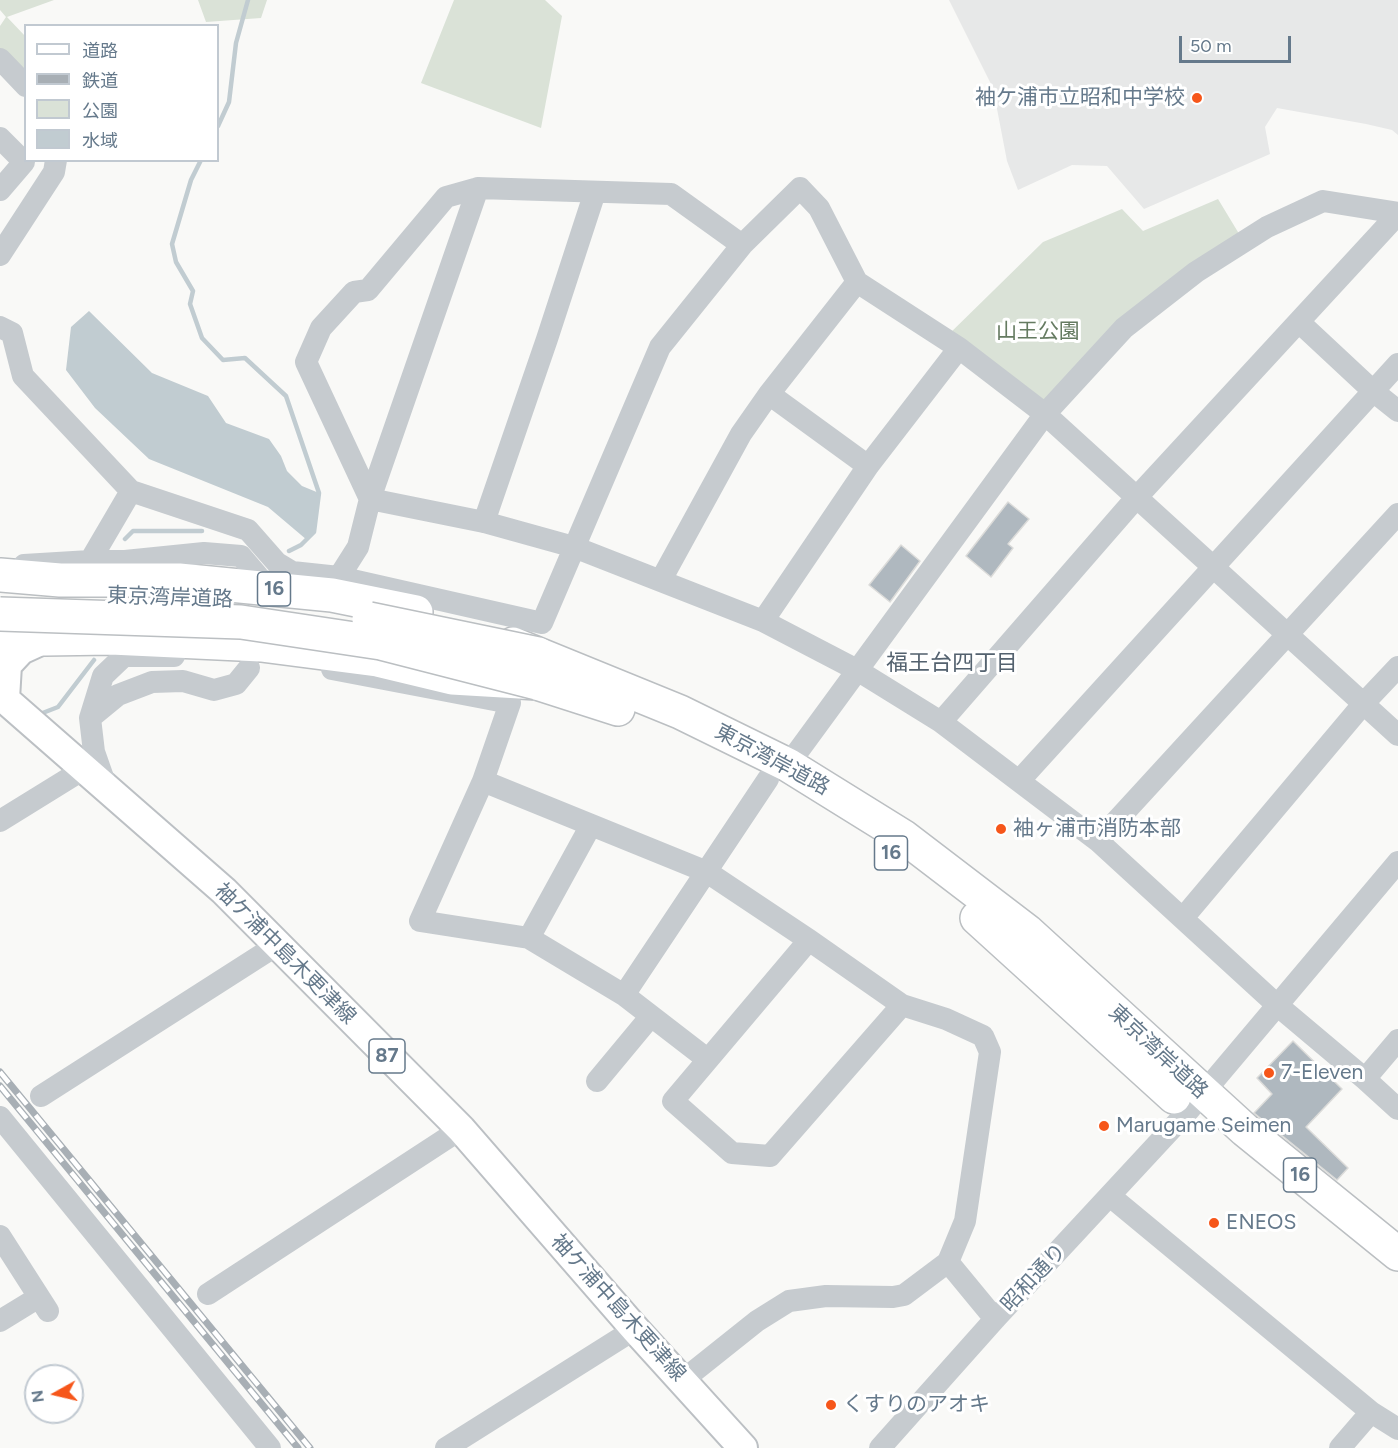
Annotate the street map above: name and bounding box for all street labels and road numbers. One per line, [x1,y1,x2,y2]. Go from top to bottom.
road number: 16 [258,572,290,606]
street label: 東京湾岸道路 [107,583,233,613]
street label: 東京湾岸道路 [710,719,834,801]
road number: 16 [874,836,908,870]
street label: 袖ケ浦中島木更津線 [209,878,361,1030]
street label: 東京湾岸道路 [1103,1000,1213,1104]
road number: 87 [369,1039,405,1073]
road number: 16 [1284,1158,1316,1192]
street label: 袖ケ浦中島木更津線 [545,1229,691,1387]
street label: 昭和通り [996,1239,1072,1317]

